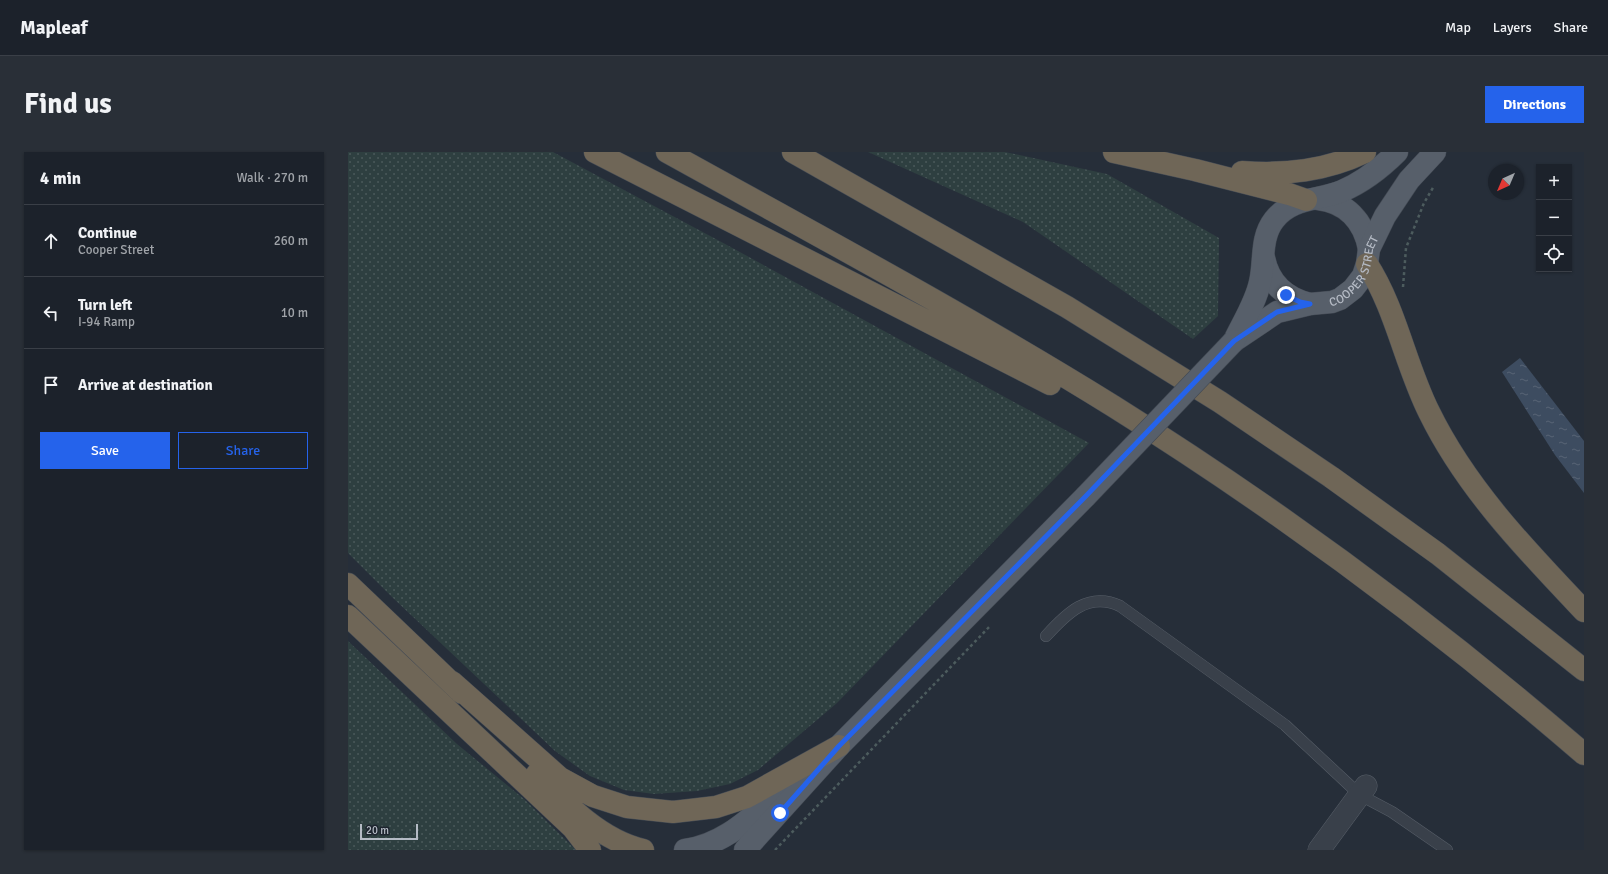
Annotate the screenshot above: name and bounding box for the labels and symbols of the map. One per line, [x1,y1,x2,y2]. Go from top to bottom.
north arrow [1488,164,1524,200]
street label: COOPER STREET [1327,234,1382,310]
route end [1277,286,1295,304]
route start [771,804,789,822]
scale bar [360,822,418,841]

